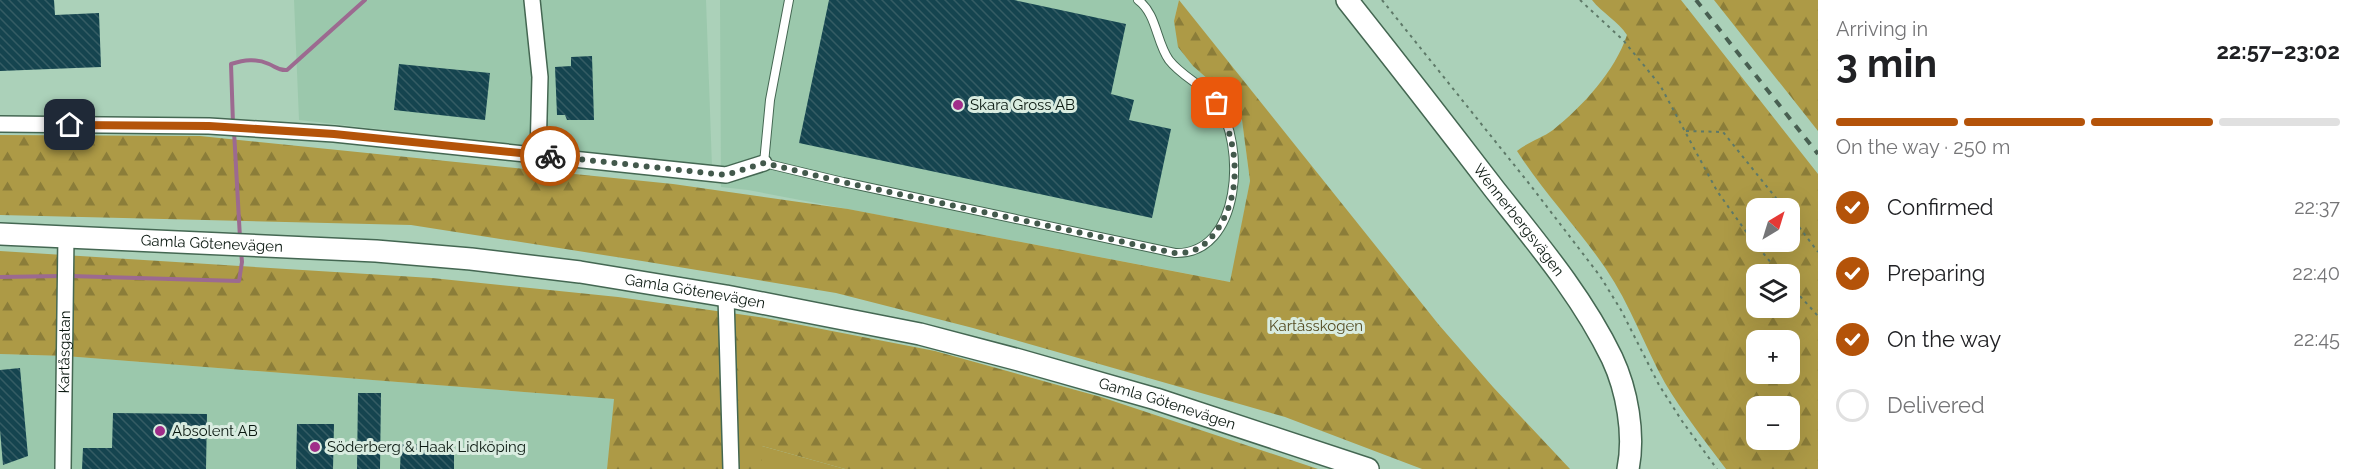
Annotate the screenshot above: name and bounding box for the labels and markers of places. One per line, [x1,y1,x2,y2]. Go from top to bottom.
pin [1191,77,1242,128]
place label: Skara Gross AB [970,96,1075,114]
marker: Skara Gross AB [951,98,965,112]
pin [44,99,95,150]
place label: Absolent AB [172,422,258,440]
marker: Absolent AB [153,424,167,438]
place label: Söderberg & Haak Lidköping [327,438,526,456]
marker: Söderberg & Haak Lidköping [308,440,322,454]

